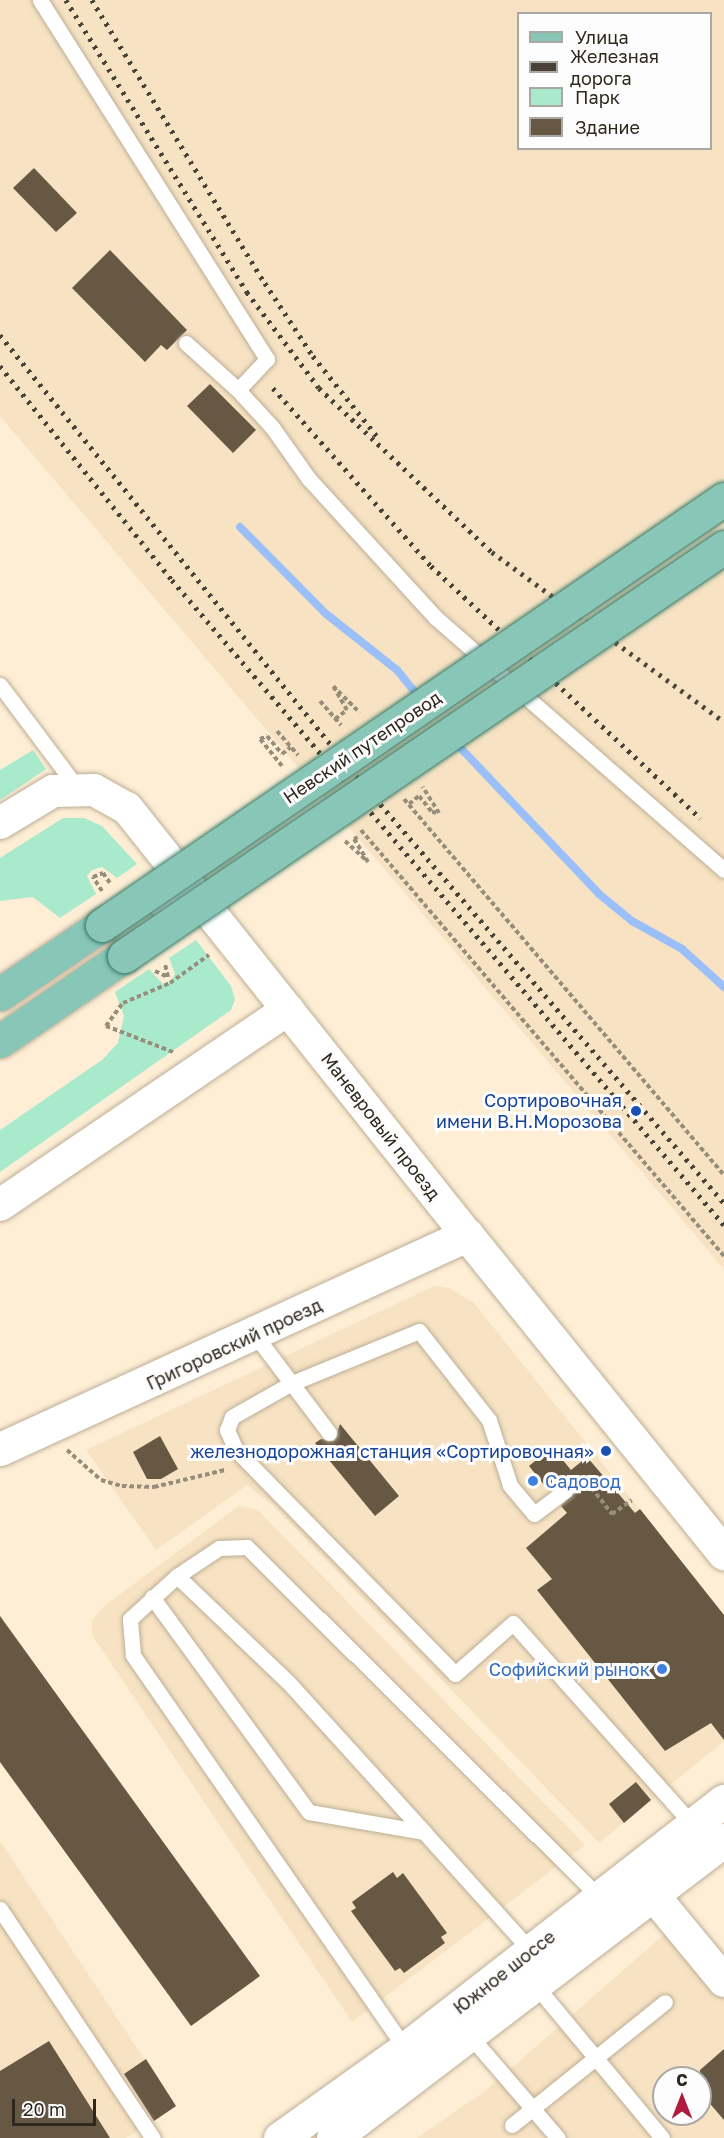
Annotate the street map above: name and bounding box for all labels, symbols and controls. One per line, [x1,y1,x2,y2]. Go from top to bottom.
legend [517,12,712,150]
text: Улица [575,26,629,48]
text: Железная дорога [570,45,659,89]
text: Парк [575,86,620,108]
text: Здание [575,116,640,138]
street label: Невский путепровод [279,686,445,808]
street label: Маневровый проезд [317,1048,445,1204]
place label: Сортировочная имени В.Н.Морозова [436,1090,622,1132]
marker: Сортировочная имени В.Н.Морозова [627,1102,645,1120]
street label: Григоровский проезд [143,1294,325,1394]
place label: железнодорожная станция «Сортировочная» [190,1440,594,1462]
marker: железнодорожная станция «Сортировочная» [599,1444,613,1458]
place label: Садовод [545,1470,621,1492]
marker: Садовод [526,1474,540,1488]
place label: Софийский рынок [489,1658,650,1680]
marker: Софийский рынок [655,1662,669,1676]
street label: Южное шоссе [449,1925,559,2019]
north arrow [652,2066,712,2126]
text: С [676,2070,688,2090]
scale bar [15,2087,99,2125]
text: 20 m [23,2098,65,2120]

